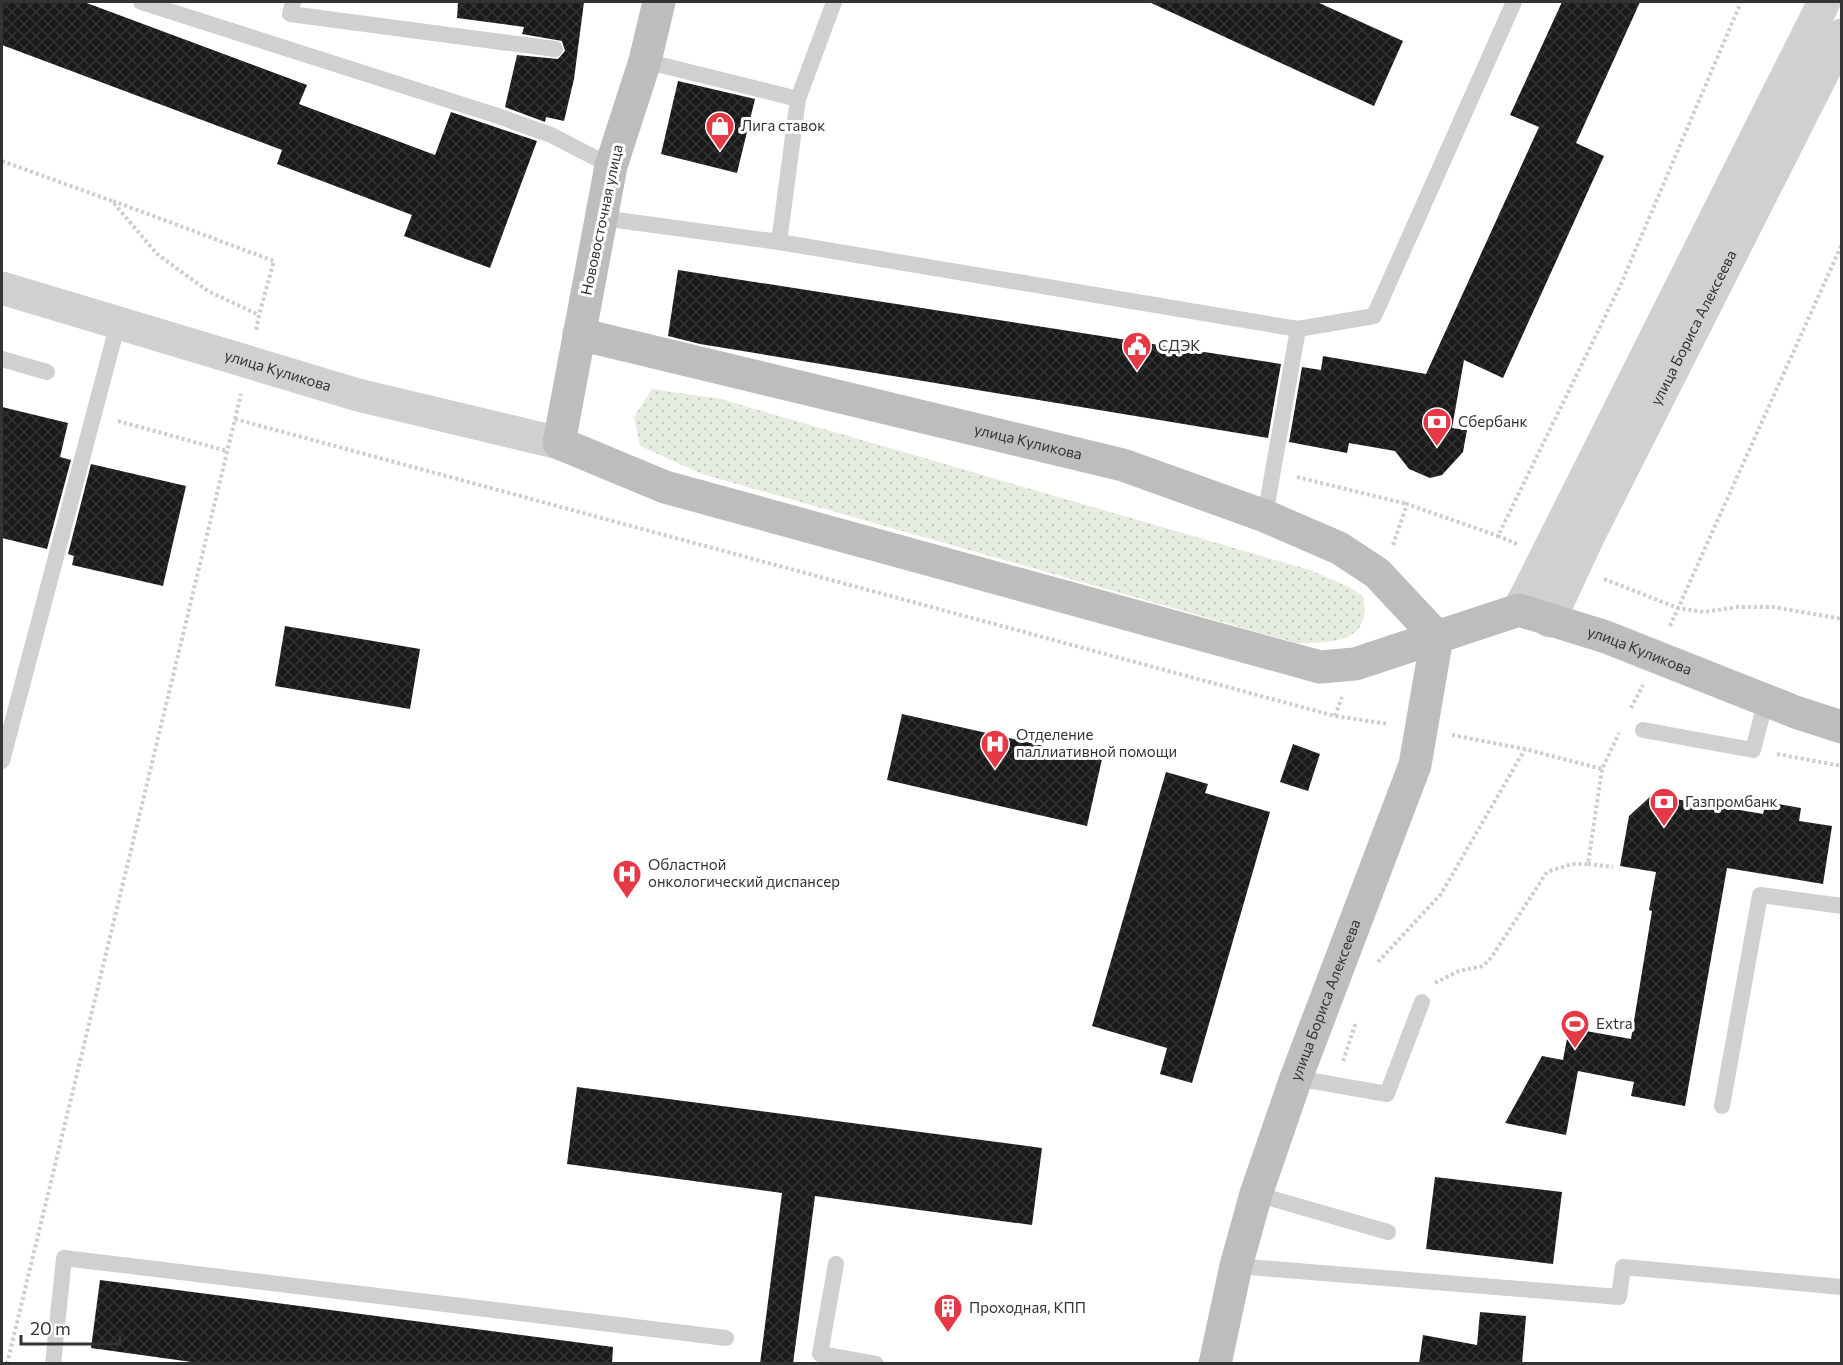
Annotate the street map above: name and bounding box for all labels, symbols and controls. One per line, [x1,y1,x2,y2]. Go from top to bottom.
shop icon: Лига ставок [704,110,736,152]
place label: Лига ставок [741,116,825,134]
street label: Нововосточная улица [576,143,626,297]
street label: улица Бориса Алексеева [1646,247,1740,408]
public building icon: СДЭК [1121,330,1153,372]
place label: СДЭК [1158,336,1200,354]
street label: улица Куликова [223,345,334,394]
bank icon: Сбербанк [1421,406,1453,448]
place label: Сбербанк [1458,412,1528,430]
street label: улица Куликова [973,420,1084,463]
street label: улица Куликова [1585,622,1695,678]
place label: Отделение паллиативной помощи [1016,725,1177,760]
hospital icon: Отделение паллиативной помощи [979,728,1011,770]
bank icon: Газпромбанк [1648,786,1680,828]
place label: Газпромбанк [1685,792,1778,810]
place label: Областной онкологический диспансер [648,855,840,890]
hospital icon: Областной онкологический диспансер [611,858,643,900]
street label: улица Бориса Алексеева [1286,916,1364,1083]
sports icon: Extra [1559,1008,1591,1050]
place label: Extra [1596,1014,1633,1032]
building icon: Проходная, КПП [932,1292,964,1334]
place label: Проходная, КПП [969,1298,1086,1316]
scale bar [21,1308,120,1346]
text: 20 m [30,1317,71,1339]

